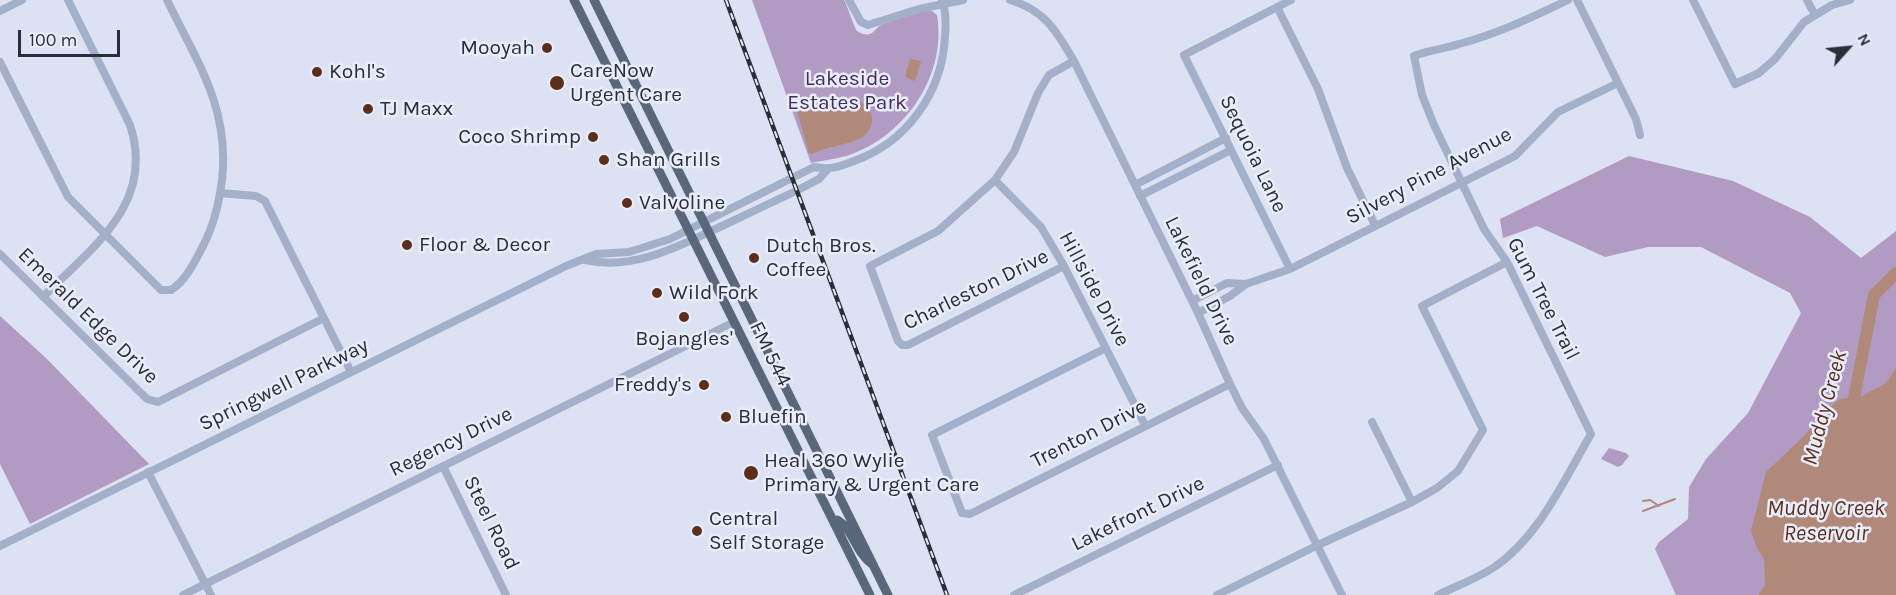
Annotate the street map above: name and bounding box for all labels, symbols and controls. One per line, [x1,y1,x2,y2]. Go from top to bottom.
scale bar [21,18,123,56]
north arrow [1818,18,1878,78]
text: 100 m [29,29,77,51]
text: N [1853,30,1876,49]
place label: Mooyah [460,35,535,61]
marker: Mooyah [540,41,554,55]
place label: CareNow Urgent Care [570,58,682,108]
place label: Kohl's [329,59,386,85]
marker: Kohl's [310,65,324,79]
park label: Lakeside Estates Park [787,66,907,116]
marker: CareNow Urgent Care [548,74,566,92]
street label: Sequoia Lane [1214,91,1292,217]
place label: TJ Maxx [380,96,453,122]
marker: TJ Maxx [361,102,375,116]
street label: Silvery Pine Avenue [1342,122,1516,230]
place label: Coco Shrimp [458,124,581,150]
marker: Coco Shrimp [586,130,600,144]
place label: Shan Grills [616,147,721,173]
marker: Shan Grills [597,153,611,167]
place label: Valvoline [639,190,725,216]
marker: Valvoline [620,196,634,210]
street label: Lakefield Drive [1159,212,1243,350]
street label: Hillside Drive [1053,227,1135,351]
place label: Floor & Decor [419,232,550,258]
place label: Dutch Bros. Coffee [766,233,876,283]
street label: Gum Tree Trail [1501,233,1585,365]
marker: Floor & Decor [400,238,414,252]
street label: Emerald Edge Drive [12,242,164,390]
street label: Charleston Drive [899,244,1053,336]
marker: Dutch Bros. Coffee [747,251,761,265]
place label: Wild Fork [669,280,759,306]
marker: Wild Fork [650,286,664,300]
marker: Bojangles' [677,310,691,324]
street label: FM 544 [744,317,796,391]
place label: Bojangles' [635,326,733,352]
street label: Springwell Parkway [195,333,373,437]
water label: Muddy Creek [1797,348,1853,468]
place label: Freddy's [614,372,692,398]
marker: Freddy's [697,378,711,392]
street label: Trenton Drive [1027,394,1151,474]
street label: Regency Drive [385,401,517,483]
place label: Bluefin [738,404,807,430]
marker: Bluefin [719,410,733,424]
place label: Heal 360 Wylie Primary & Urgent Care [764,448,979,498]
marker: Heal 360 Wylie Primary & Urgent Care [742,464,760,482]
street label: Lakefront Drive [1067,471,1209,557]
street label: Steel Road [457,472,525,574]
water label: Muddy Creek Reservoir [1767,496,1885,548]
place label: Central Self Storage [709,506,824,556]
marker: Central Self Storage [690,524,704,538]

